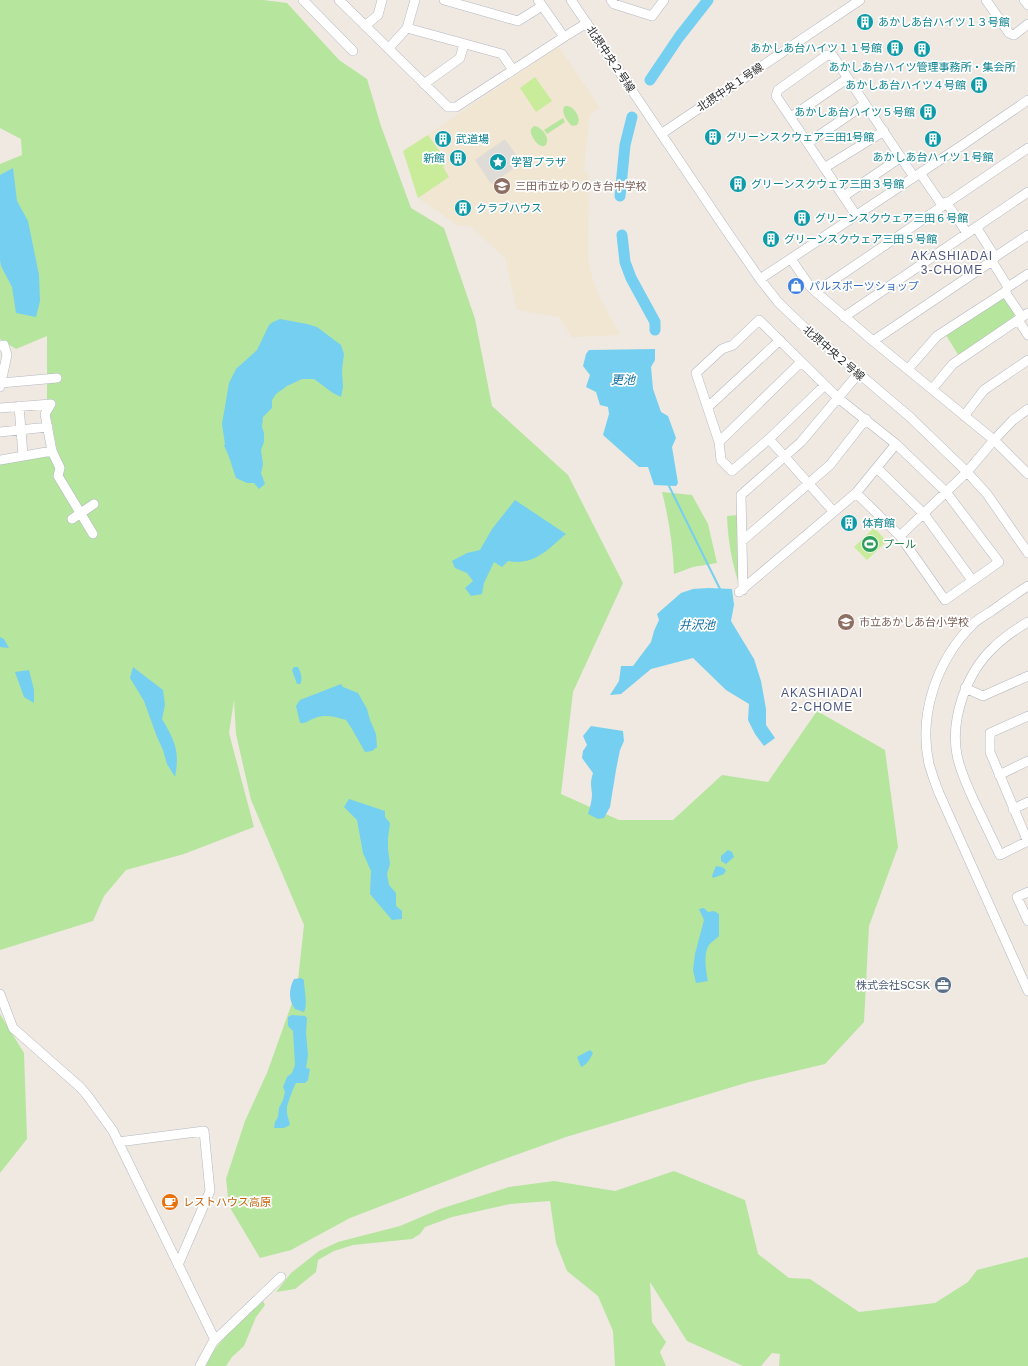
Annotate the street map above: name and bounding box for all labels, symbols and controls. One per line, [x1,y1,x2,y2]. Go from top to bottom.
building icon: あかしあ台ハイツ１３号館 [855,12,875,32]
place label: あかしあ台ハイツ１３号館 [878,16,1010,28]
street label: 北摂中央２号線 [584,24,638,94]
building icon: あかしあ台ハイツ１１号館 [885,38,905,58]
building icon: あかしあ台ハイツ管理事務所・集会所 [912,39,932,59]
place label: あかしあ台ハイツ１１号館 [750,42,882,54]
street label: 北摂中央１号線 [695,60,765,114]
place label: あかしあ台ハイツ管理事務所・集会所 [829,61,1016,73]
building icon: あかしあ台ハイツ４号館 [969,75,989,95]
place label: あかしあ台ハイツ４号館 [845,79,966,91]
building icon: あかしあ台ハイツ５号館 [918,102,938,122]
place label: あかしあ台ハイツ５号館 [794,106,915,118]
building icon: グリーンスクウェア三田1号館 [703,127,723,147]
building icon: 武道場 [433,129,453,149]
building icon: あかしあ台ハイツ１号館 [923,129,943,149]
place label: グリーンスクウェア三田1号館 [726,131,874,143]
place label: 武道場 [456,133,489,145]
building icon: 新館 [448,148,468,168]
place label: あかしあ台ハイツ１号館 [873,151,993,163]
place label: 新館 [423,152,445,164]
place icon: 学習プラザ [488,152,508,172]
place label: 学習プラザ [511,156,566,168]
building icon: グリーンスクウェア三田３号館 [728,174,748,194]
school or university icon: 三田市立ゆりのき台中学校 [492,176,512,196]
place label: グリーンスクウェア三田３号館 [751,178,904,190]
place label: 三田市立ゆりのき台中学校 [515,180,647,192]
building icon: クラブハウス [453,198,473,218]
place label: クラブハウス [476,202,542,214]
building icon: グリーンスクウェア三田６号館 [792,208,812,228]
place label: グリーンスクウェア三田６号館 [815,212,968,224]
building icon: グリーンスクウェア三田５号館 [761,229,781,249]
place label: グリーンスクウェア三田５号館 [784,233,937,245]
district label: AKASHIADAI 3-CHOME [911,249,993,277]
shop icon: パルスポーツショップ [786,276,806,296]
place label: パルスポーツショップ [809,280,919,292]
street label: 北摂中央２号線 [801,323,867,383]
water label: 更池 [611,373,636,387]
building icon: 体育館 [839,513,859,533]
place label: 体育館 [862,517,895,529]
sports icon: プール [860,534,880,554]
place label: プール [883,538,916,550]
school or university icon: 市立あかしあ台小学校 [836,612,856,632]
place label: 市立あかしあ台小学校 [859,616,969,628]
water label: 井沢池 [679,618,716,632]
district label: AKASHIADAI 2-CHOME [781,686,863,714]
office icon: 株式会社SCSK [933,975,953,995]
place label: 株式会社SCSK [856,979,931,991]
cafe icon: レストハウス高原 [160,1192,180,1212]
place label: レストハウス高原 [183,1196,271,1208]

